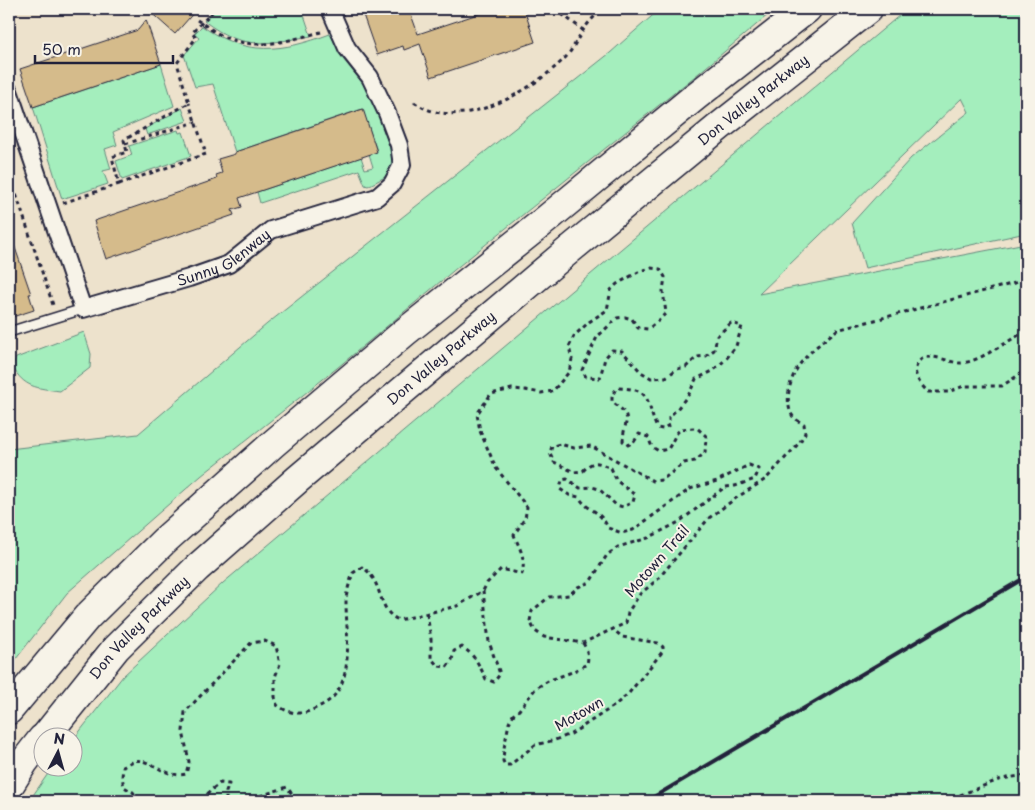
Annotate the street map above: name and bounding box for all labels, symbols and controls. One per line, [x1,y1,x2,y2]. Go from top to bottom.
scale bar [35,32,172,64]
text: 50 m [42,37,81,60]
street label: Don Valley Parkway [693,49,813,150]
street label: Sunny Glenway [174,224,275,291]
street label: Don Valley Parkway [382,306,500,410]
street label: Motown Trail [619,520,694,601]
street label: Don Valley Parkway [84,571,193,684]
street label: Motown [551,691,607,736]
north arrow [32,728,82,778]
text: N [53,728,66,750]

